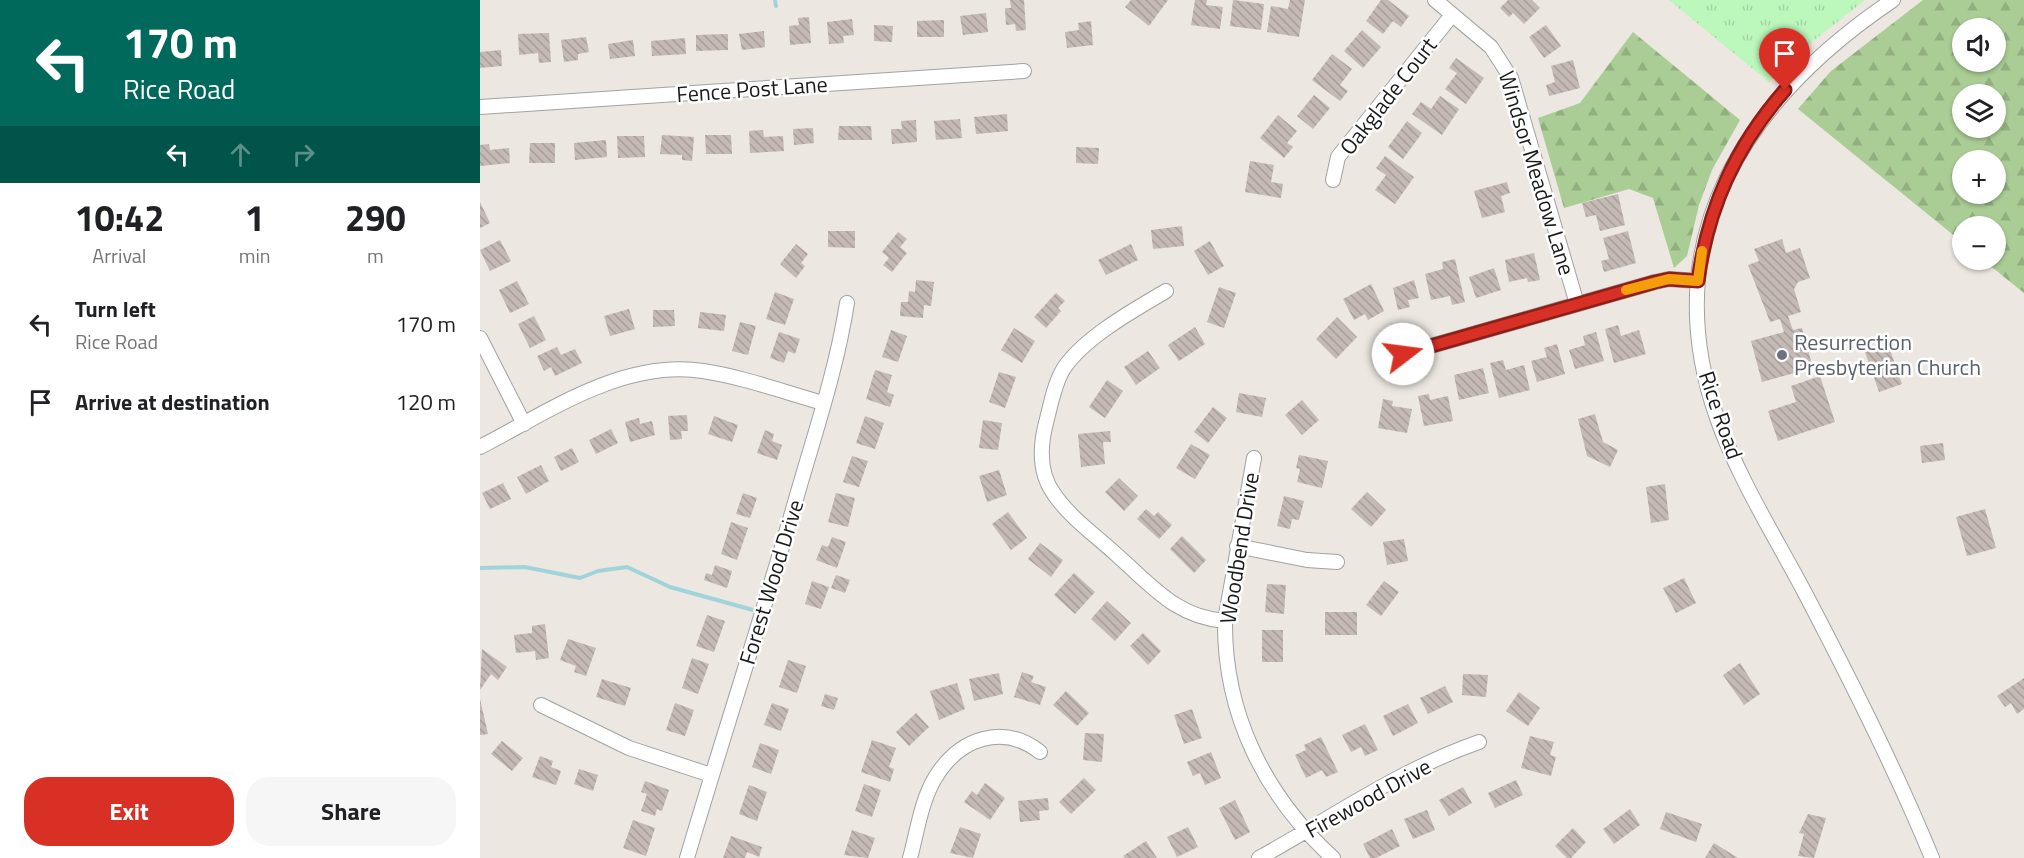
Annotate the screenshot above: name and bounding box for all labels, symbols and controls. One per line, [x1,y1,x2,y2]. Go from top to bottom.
text: 170 m [123,10,238,74]
map controls [1952,18,2006,270]
button: sound [1952,18,2006,72]
icon: left [24,24,102,102]
pin [1759,28,1810,90]
street label: Oakglade Court [1331,30,1445,162]
icon: arrive [1768,37,1801,70]
street label: Fence Post Lane [675,67,829,111]
street label: Windsor Meadow Lane [1490,67,1584,279]
text: Rice Road [123,68,235,109]
button: layers [1952,84,2006,138]
icon: left [161,138,194,171]
icon: ahead [224,138,257,171]
icon: right [287,138,320,171]
button: + [1952,150,2006,204]
text: 10:42 [74,190,164,245]
text: 1 [245,190,265,245]
text: 290 [345,190,406,245]
button: − [1952,216,2006,270]
text: Arrival [92,240,147,271]
text: min [239,240,271,271]
text: m [367,240,384,271]
text: Turn left [75,292,156,326]
text: 170 m [396,307,456,341]
icon: left [24,308,57,341]
position arrow [1371,322,1435,386]
place label: Resurrection Presbyterian Church [1794,325,1981,384]
text: Rice Road [75,326,158,357]
marker: Resurrection Presbyterian Church [1775,348,1789,362]
street label: Rice Road [1690,366,1752,464]
text: Arrive at destination [75,385,270,419]
text: 120 m [396,385,456,419]
icon: arrive [24,386,57,419]
street label: Woodbend Drive [1210,470,1268,626]
street label: Forest Wood Drive [730,495,812,669]
street label: Firewood Drive [1299,749,1437,847]
button: Exit [24,777,234,846]
button: Share [246,777,456,846]

